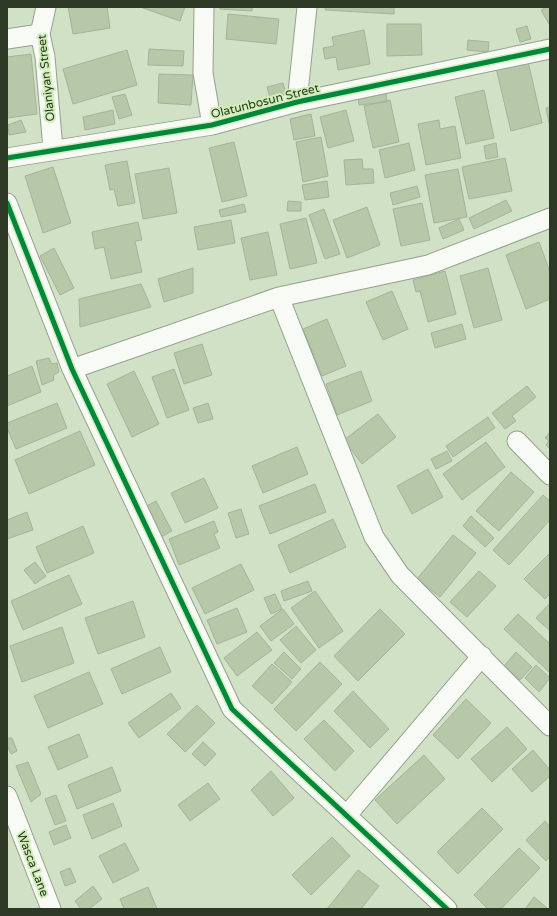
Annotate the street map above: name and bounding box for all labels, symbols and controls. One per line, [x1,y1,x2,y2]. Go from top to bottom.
street label: Olaniyan Street [34,33,58,122]
street label: Olatunbosun Street [209,81,321,121]
street label: Wasca Lane [14,830,52,899]

